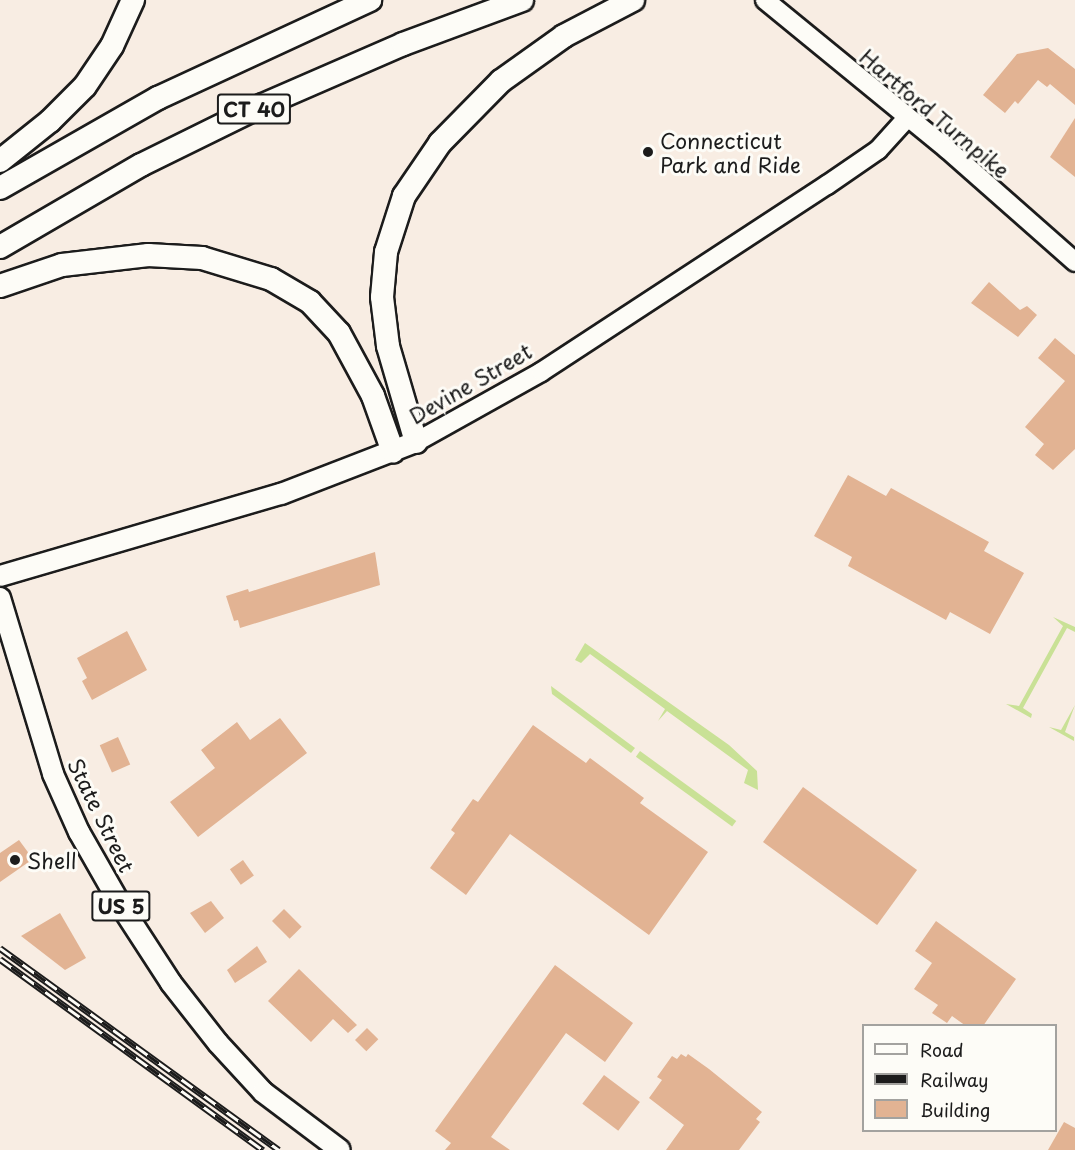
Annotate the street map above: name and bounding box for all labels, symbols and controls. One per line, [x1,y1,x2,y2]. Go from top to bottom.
street label: Hartford Turnpike [855,43,1015,183]
road number: CT 40 [215,92,293,126]
place label: Connecticut Park and Ride [660,127,803,177]
marker: Connecticut Park and Ride [641,145,655,159]
street label: Devine Street [404,338,536,428]
street label: State Street [64,754,140,876]
place label: Shell [27,847,76,873]
marker: Shell [8,853,22,867]
road number: US 5 [91,889,151,923]
legend [862,1024,1057,1132]
text: Road [920,1036,964,1063]
text: Railway [920,1066,988,1093]
text: Building [920,1096,990,1123]

